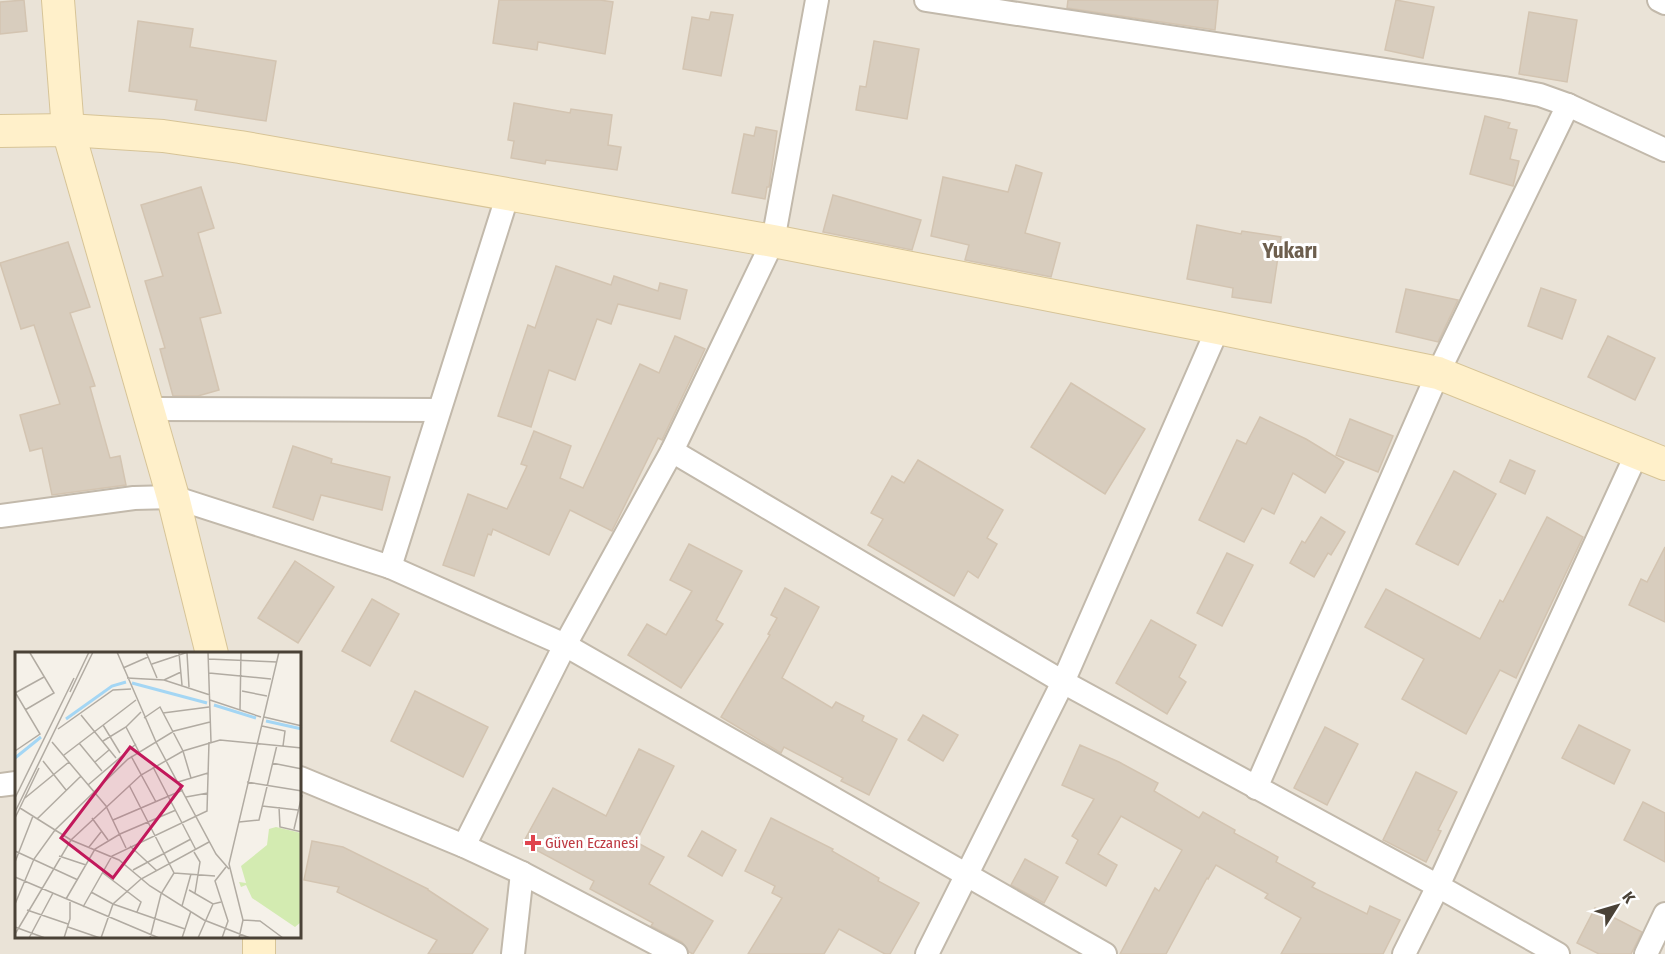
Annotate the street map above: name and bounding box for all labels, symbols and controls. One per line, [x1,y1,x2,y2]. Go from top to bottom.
district label: Yukarı [1261,238,1318,264]
inset map [15,652,302,939]
place label: Güven Eczanesi [545,834,639,852]
marker: Güven Eczanesi [526,836,540,850]
north arrow [1587,876,1647,936]
text: K [1618,888,1639,907]

